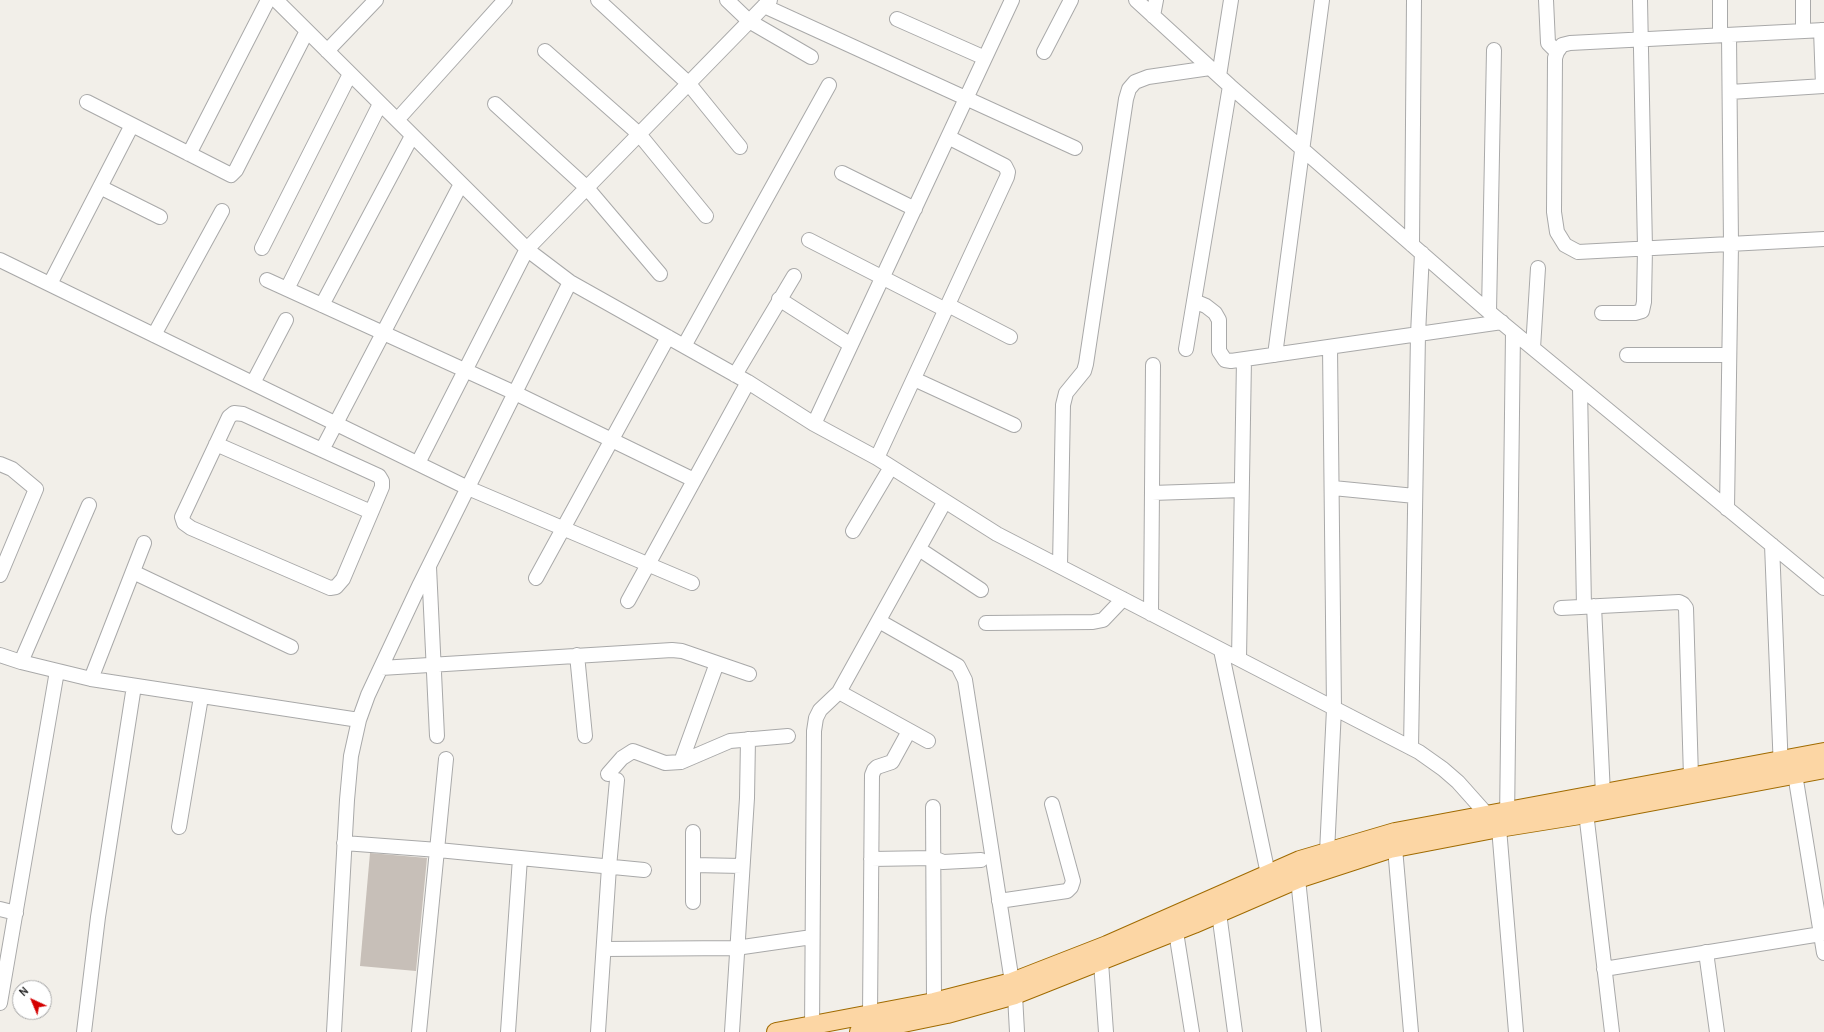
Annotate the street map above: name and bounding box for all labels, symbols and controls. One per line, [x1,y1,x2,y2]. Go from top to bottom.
north arrow [12,980,52,1020]
text: N [17,984,31,999]

